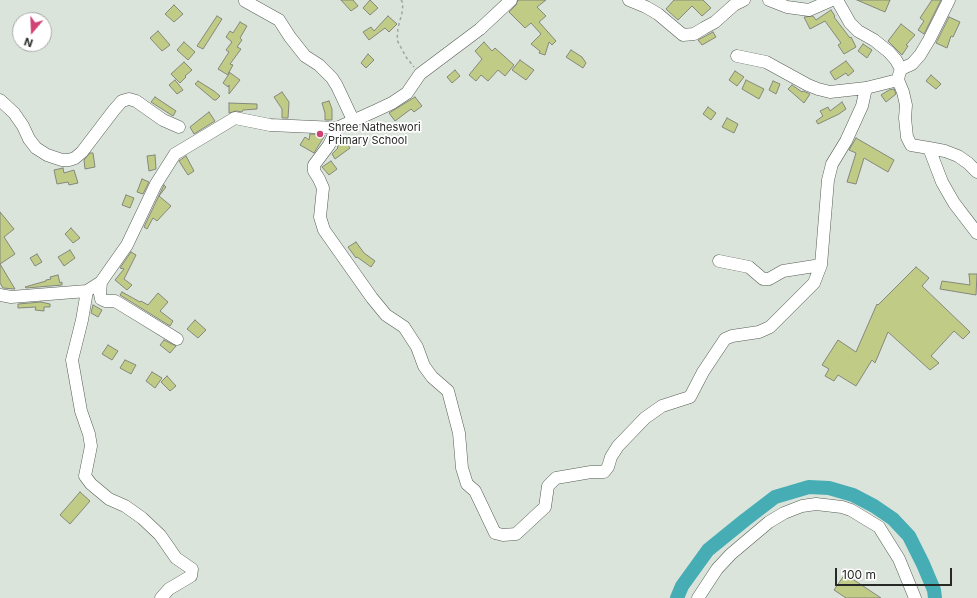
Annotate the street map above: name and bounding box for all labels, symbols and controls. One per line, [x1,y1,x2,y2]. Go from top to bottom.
north arrow [12,12,52,52]
text: N [22,34,35,50]
place label: Shree Natheswori Primary School [328,121,421,147]
marker: Shree Natheswori Primary School [315,129,325,139]
scale bar [837,560,954,586]
text: 100 m [842,567,876,582]

